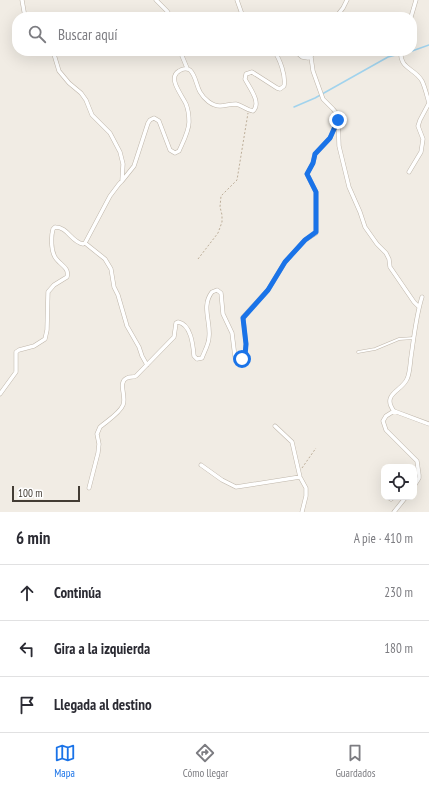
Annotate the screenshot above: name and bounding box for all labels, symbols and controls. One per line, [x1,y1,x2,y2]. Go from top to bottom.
search box [12,12,417,56]
icon: search [26,23,48,45]
text: Buscar aquí [58,25,118,44]
route end [329,111,347,129]
route start [233,350,251,368]
map controls [381,464,417,500]
button: locate [381,464,417,500]
scale bar [12,484,80,503]
text: 100 m [18,486,42,500]
text: 6 min [16,527,50,549]
text: A pie · 410 m [354,530,413,547]
icon: ahead [16,582,38,604]
text: Continúa [54,583,101,602]
text: 230 m [384,584,413,601]
icon: left [16,638,38,660]
text: Gira a la izquierda [54,639,150,658]
text: 180 m [384,640,413,657]
icon: arrive [16,694,38,716]
text: Llegada al destino [54,695,152,714]
tab: Mapa [54,742,76,780]
tab: Cómo llegar [183,742,228,780]
tab: Guardados [335,742,375,780]

